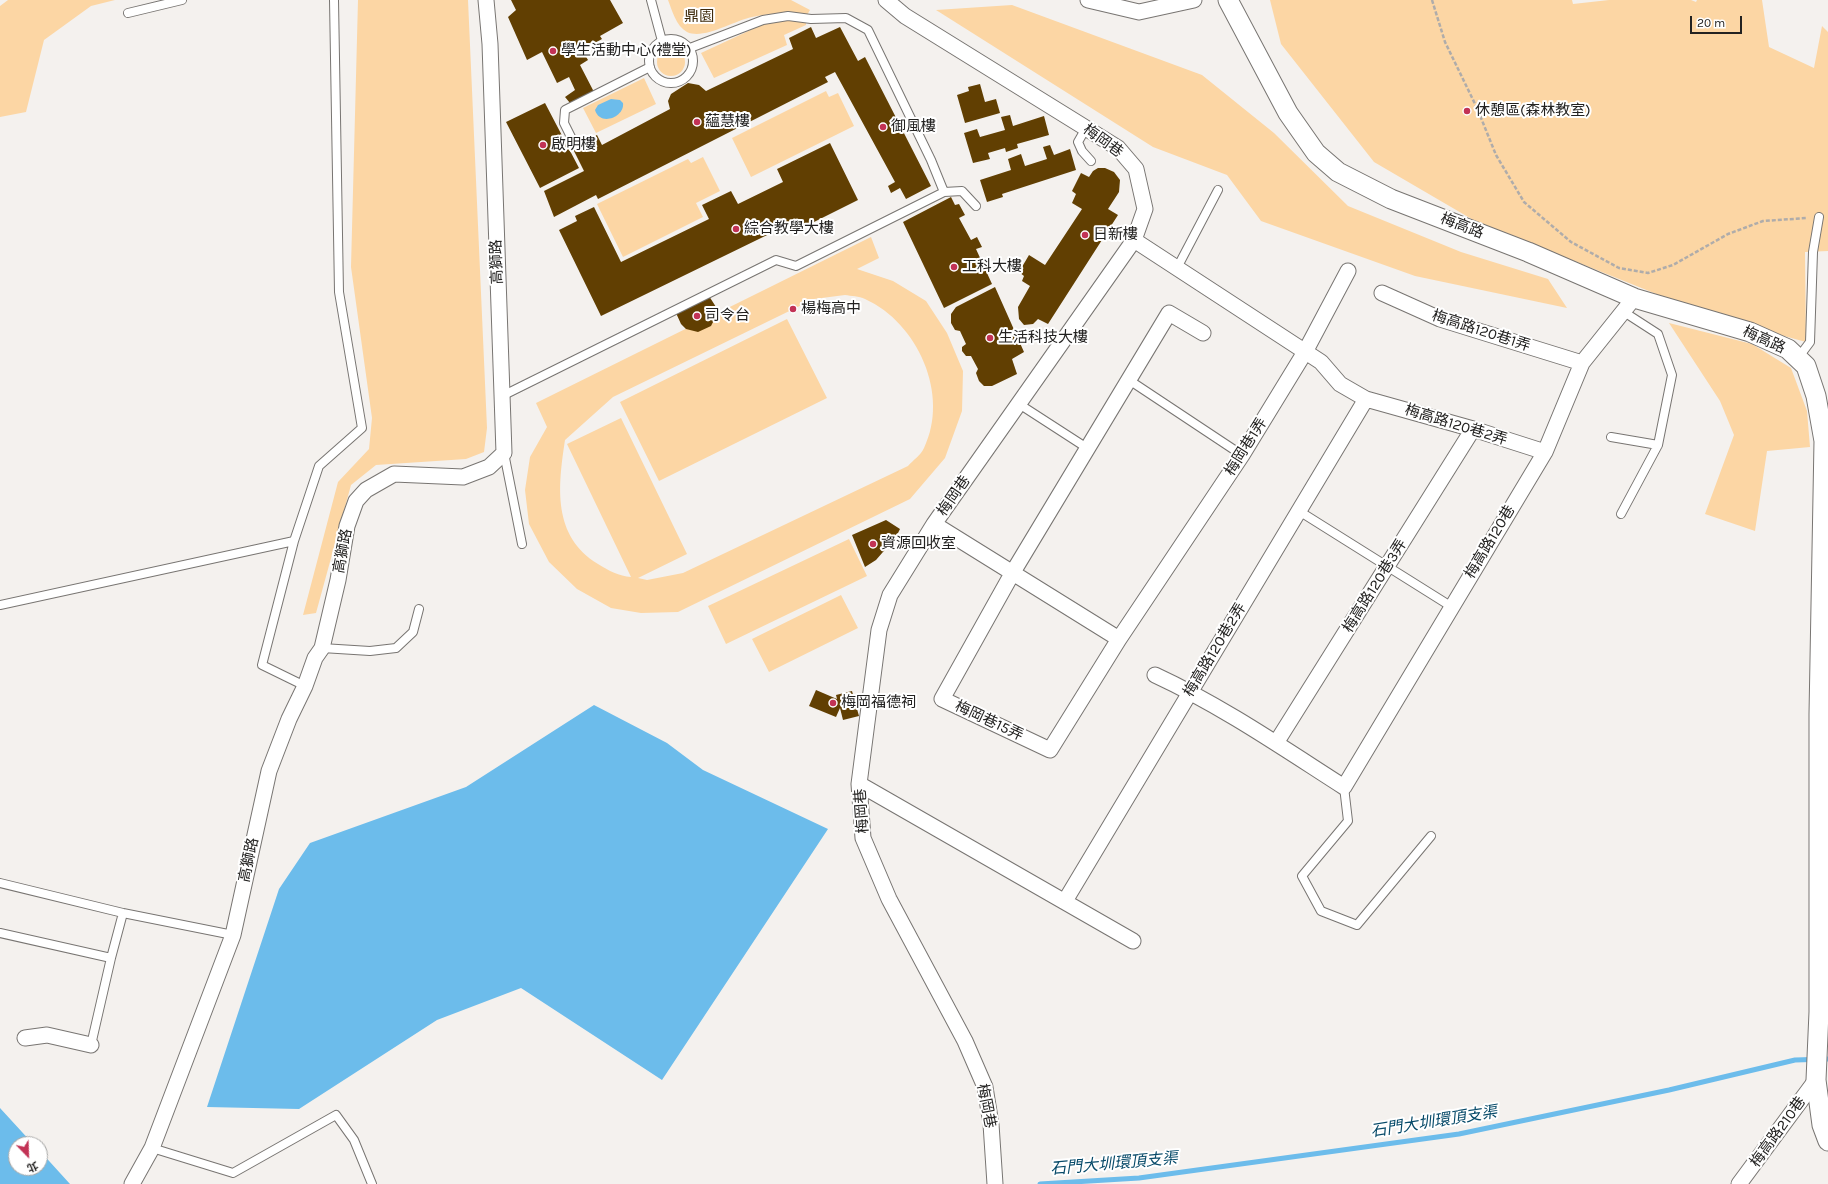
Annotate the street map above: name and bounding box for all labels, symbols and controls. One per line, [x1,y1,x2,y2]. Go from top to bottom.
park label: 鼎園 [684,8,714,26]
scale bar [1692,8,1744,34]
text: 20 m [1697,16,1725,30]
place label: 學生活動中心(禮堂) [561,42,692,60]
marker: 學生活動中心(禮堂) [548,46,558,56]
place label: 休憩區(森林教室) [1475,102,1591,120]
marker: 休憩區(森林教室) [1462,106,1472,116]
place label: 蘊慧樓 [705,113,750,131]
marker: 蘊慧樓 [692,117,702,127]
place label: 御風樓 [891,118,936,136]
street label: 梅岡巷 [1080,120,1126,162]
marker: 御風樓 [878,122,888,132]
place label: 啟明樓 [551,136,596,154]
marker: 啟明樓 [538,140,548,150]
street label: 梅高路 [1438,210,1486,242]
place label: 綜合教學大樓 [744,220,834,238]
marker: 綜合教學大樓 [731,224,741,234]
place label: 日新樓 [1093,226,1138,244]
marker: 日新樓 [1080,230,1090,240]
street label: 高獅路 [487,239,507,285]
place label: 工科大樓 [962,258,1022,276]
marker: 工科大樓 [949,262,959,272]
place label: 楊梅高中 [801,300,861,318]
marker: 楊梅高中 [788,304,798,314]
place label: 司令台 [705,307,750,325]
street label: 梅高路120巷1弄 [1429,307,1533,355]
marker: 司令台 [692,311,702,321]
street label: 梅高路 [1740,323,1788,357]
place label: 生活科技大樓 [998,329,1088,347]
marker: 生活科技大樓 [985,333,995,343]
street label: 梅高路120巷2弄 [1403,401,1509,449]
street label: 梅岡巷1弄 [1221,415,1271,479]
street label: 梅岡巷 [934,472,974,520]
street label: 梅高路120巷 [1461,502,1519,582]
street label: 高獅路 [330,527,356,575]
place label: 資源回收室 [881,535,956,553]
street label: 梅高路120巷3弄 [1339,536,1411,636]
marker: 資源回收室 [868,539,878,549]
street label: 梅高路120巷2弄 [1180,600,1250,700]
place label: 梅岡福德祠 [841,694,916,712]
street label: 梅岡巷15弄 [952,697,1026,745]
marker: 梅岡福德祠 [828,698,838,708]
street label: 梅岡巷 [851,788,873,834]
street label: 高獅路 [236,836,262,884]
street label: 梅岡巷 [973,1082,999,1130]
street label: 梅高路210巷 [1746,1093,1810,1171]
water label: 石門大圳環頂支渠 [1369,1103,1499,1141]
north arrow [8,1136,48,1176]
water label: 石門大圳環頂支渠 [1049,1149,1179,1179]
text: 北 [25,1158,40,1175]

